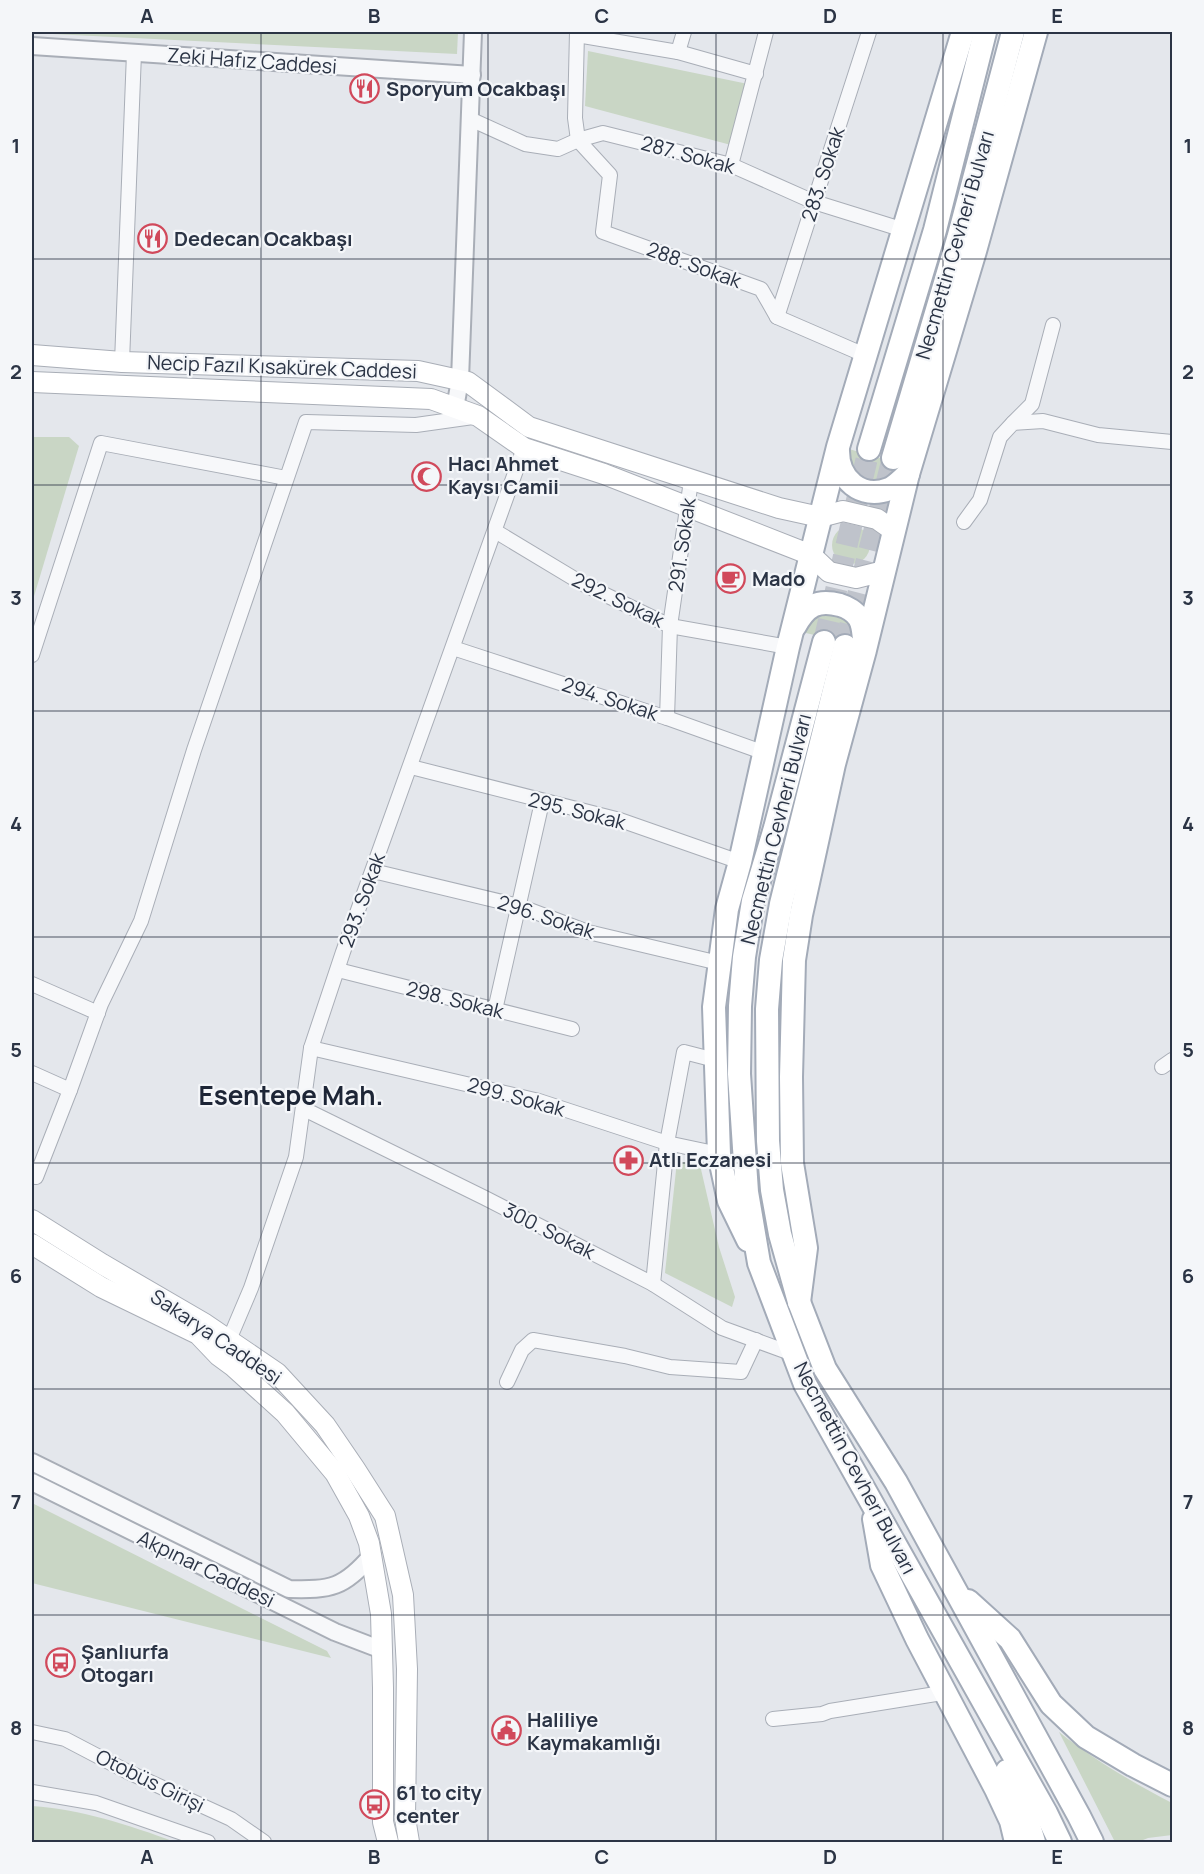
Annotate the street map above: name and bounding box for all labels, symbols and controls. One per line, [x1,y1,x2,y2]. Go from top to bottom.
text: A [140,2,154,29]
text: B [368,2,381,29]
text: C [595,2,609,29]
text: D [823,2,837,29]
text: E [1051,2,1063,29]
street label: Zeki Hafız Caddesi [166,41,338,80]
restaurant icon: Sporyum Ocakbaşı [349,73,381,105]
place label: Sporyum Ocakbaşı [386,75,566,102]
street label: 283. Sokak [795,122,851,225]
street label: Necmettin Cevheri Bulvarı [909,127,1000,362]
street label: 287. Sokak [638,129,739,180]
text: 1 [12,132,20,159]
text: 1 [1184,132,1192,159]
restaurant icon: Dedecan Ocakbaşı [137,223,169,255]
place label: Dedecan Ocakbaşı [174,225,353,252]
street label: 288. Sokak [643,235,746,294]
street label: Necip Fazıl Kısakürek Caddesi [147,348,417,385]
text: 2 [10,358,22,385]
text: 2 [1182,358,1194,385]
place label: Hacı Ahmet Kaysı Camii [448,450,559,500]
mosque icon: Hacı Ahmet Kaysı Camii [411,460,443,492]
street label: 291. Sokak [662,495,702,594]
cafe icon: Mado [715,563,747,595]
place label: Mado [752,565,805,592]
street label: 292. Sokak [568,566,670,634]
text: 3 [10,584,22,611]
text: 3 [1182,584,1194,611]
street label: 294. Sokak [559,670,663,727]
street label: Necmettin Cevheri Bulvarı [734,711,817,947]
street label: 295. Sokak [526,785,630,836]
text: 4 [10,810,22,837]
text: 4 [1182,810,1194,837]
street label: 293. Sokak [332,848,392,951]
street label: 296. Sokak [494,888,599,945]
street label: 298. Sokak [404,974,508,1025]
text: 5 [10,1036,22,1063]
text: 5 [1182,1036,1194,1063]
street label: 299. Sokak [464,1071,569,1123]
district label: Esentepe Mah. [199,1077,383,1113]
pharmacy icon: Atlı Eczanesi [612,1144,644,1176]
place label: Atlı Eczanesi [649,1146,772,1173]
street label: 300. Sokak [499,1196,601,1266]
text: 6 [10,1262,22,1289]
text: 6 [1182,1262,1194,1289]
street label: Sakarya Caddesi [145,1283,287,1390]
street label: Necmettin Cevheri Bulvarı [788,1357,923,1579]
text: 7 [11,1488,21,1515]
text: 7 [1183,1488,1193,1515]
street label: Akpınar Caddesi [133,1524,279,1613]
place label: Şanlıurfa Otogarı [81,1638,169,1688]
bus stop icon: Şanlıurfa Otogarı [44,1647,76,1679]
place label: Haliliye Kaymakamlığı [527,1706,661,1756]
text: 8 [10,1714,22,1741]
text: 8 [1182,1714,1194,1741]
public building icon: Haliliye Kaymakamlığı [490,1715,522,1747]
street label: Otobüs Girişi [91,1743,209,1819]
place label: 61 to city center [396,1779,483,1829]
bus stop icon: 61 to city center [359,1789,391,1821]
text: A [140,1843,154,1870]
text: B [368,1843,381,1870]
text: C [595,1843,609,1870]
text: D [823,1843,837,1870]
text: E [1051,1843,1063,1870]

